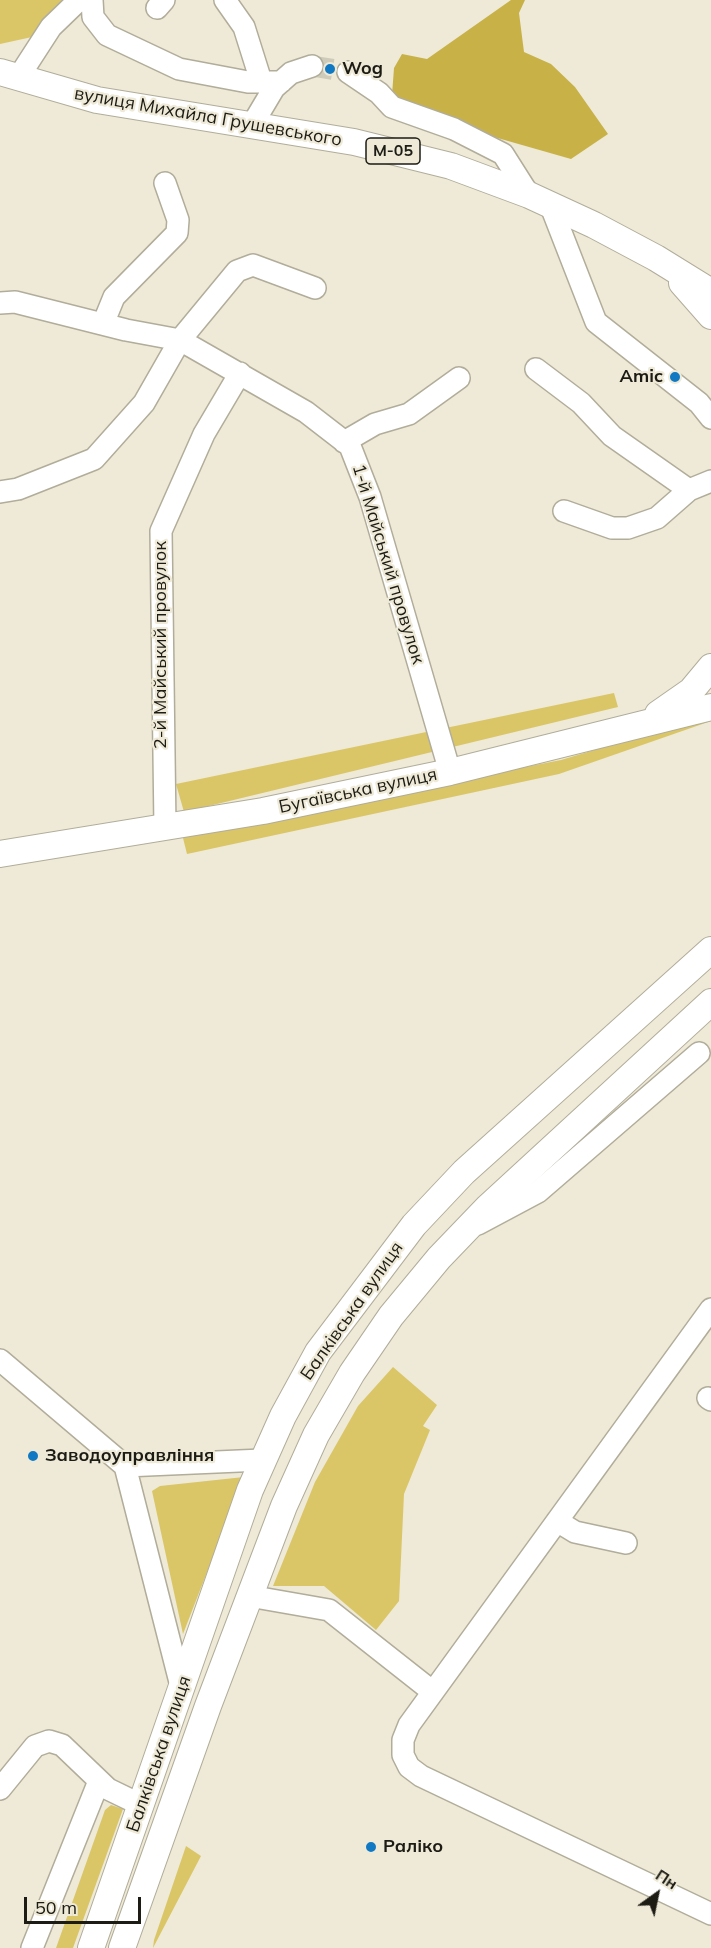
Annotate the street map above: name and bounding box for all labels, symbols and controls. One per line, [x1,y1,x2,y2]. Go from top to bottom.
place label: Wog [342,58,383,80]
marker: Wog [323,62,337,76]
street label: вулиця Михайла Грушевського [73,83,343,151]
road number: М-05 [366,138,420,164]
place label: Amic [620,366,663,388]
marker: Amic [668,370,682,384]
street label: 1-й Майський провулок [347,461,429,667]
street label: 2-й Майський провулок [150,541,172,749]
street label: Бугаївська вулиця [277,764,439,818]
street label: Балківська вулиця [296,1238,408,1384]
place label: Заводоуправління [45,1445,214,1467]
marker: Заводоуправління [26,1449,40,1463]
street label: Балківська вулиця [122,1673,196,1835]
place label: Раліко [383,1836,443,1858]
marker: Раліко [364,1840,378,1854]
north arrow [627,1864,687,1924]
text: Пн [652,1864,682,1893]
scale bar [27,1885,144,1923]
text: 50 m [35,1896,77,1919]

